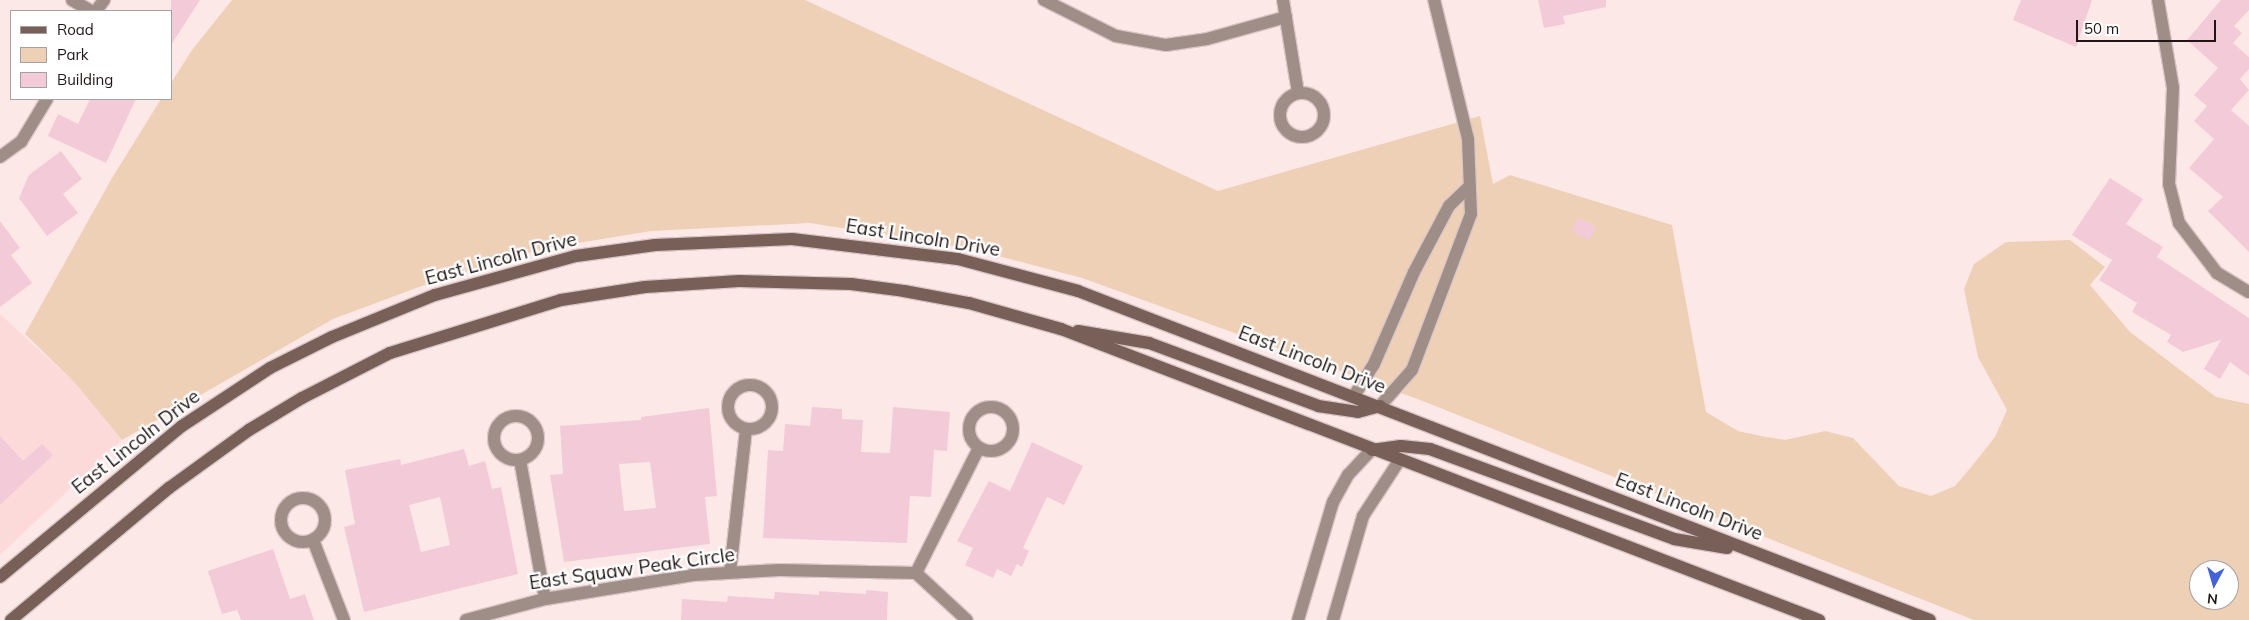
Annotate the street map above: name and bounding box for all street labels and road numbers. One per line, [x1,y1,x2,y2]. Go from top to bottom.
street label: East Lincoln Drive [844,215,1002,261]
street label: East Lincoln Drive [423,228,579,290]
street label: East Lincoln Drive [1235,321,1389,399]
street label: East Lincoln Drive [68,385,204,499]
street label: East Lincoln Drive [1612,468,1766,546]
street label: East Squaw Peak Circle [528,543,736,595]

